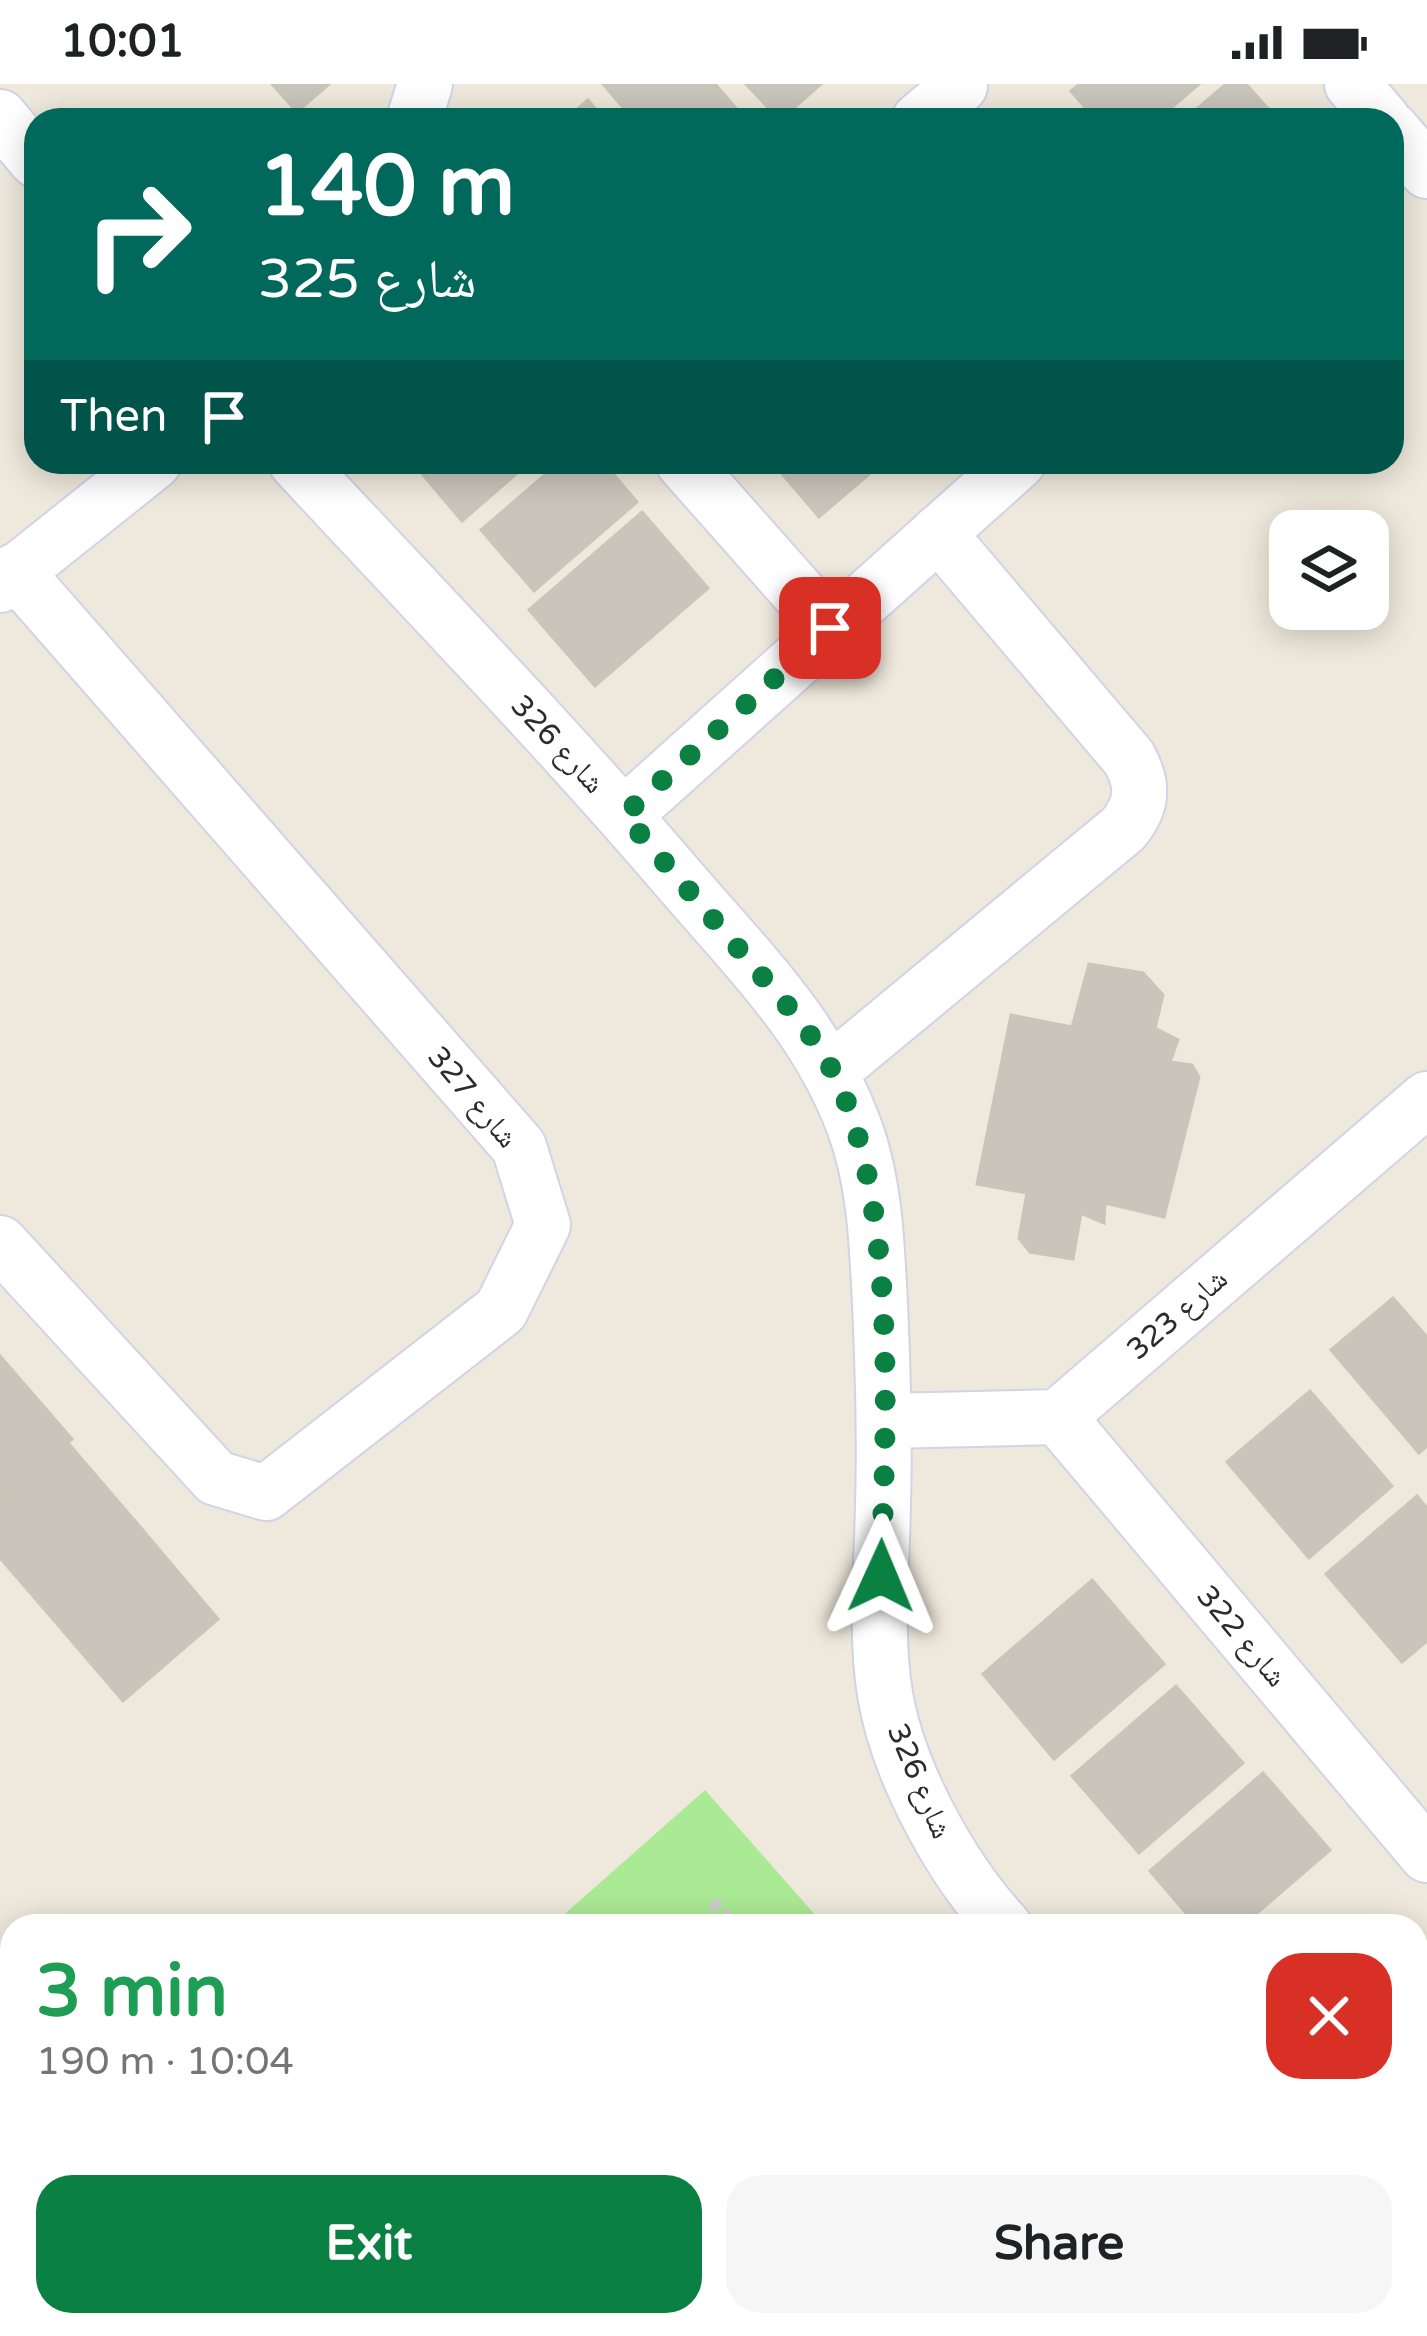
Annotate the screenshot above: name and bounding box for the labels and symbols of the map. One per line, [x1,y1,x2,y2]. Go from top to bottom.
pin [779,577,881,679]
street label: شارع 326 [503,687,613,801]
street label: شارع 327 [419,1039,526,1156]
street label: شارع 323 [1119,1261,1235,1368]
position arrow [818,1513,944,1639]
street label: شارع 322 [1188,1578,1295,1695]
street label: شارع 326 [879,1718,960,1844]

